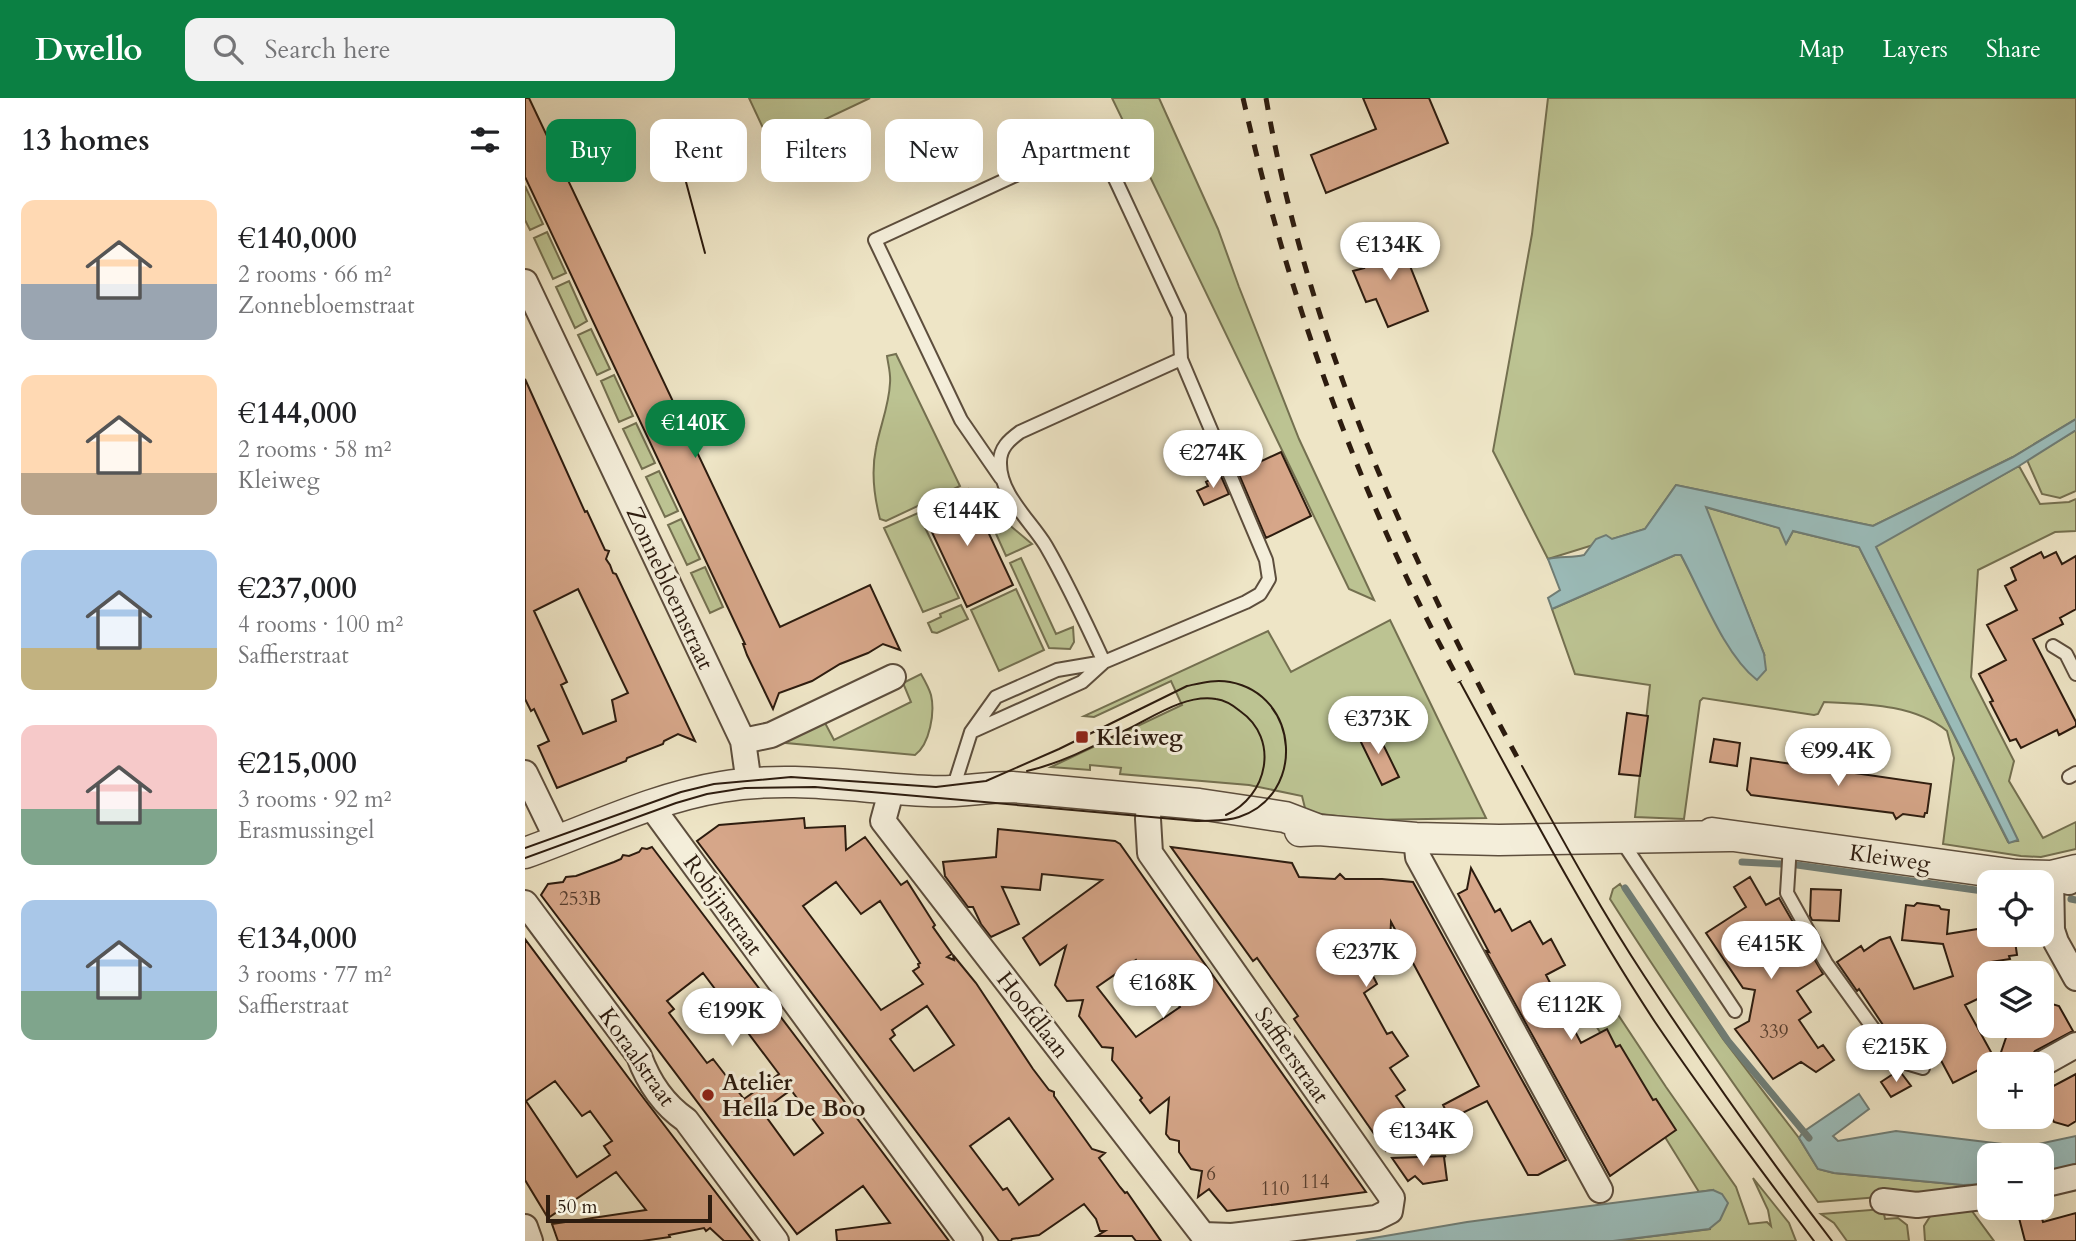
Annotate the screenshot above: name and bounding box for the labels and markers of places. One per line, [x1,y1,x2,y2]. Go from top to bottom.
pin: €134K [1341,222,1439,282]
pin: €140K [646,400,744,460]
pin: €274K [1164,430,1262,490]
pin: €144K [918,489,1016,548]
pin: €373K [1329,696,1427,756]
place label: Kleiweg [1096,722,1183,753]
pin: €99.4K [1781,728,1895,788]
marker: Kleiweg [1074,729,1090,745]
pin: €415K [1722,922,1820,981]
pin: €237K [1317,930,1415,989]
pin: €168K [1114,960,1212,1020]
pin: €112K [1522,982,1620,1042]
pin: €199K [683,988,781,1048]
pin: €215K [1847,1024,1945,1084]
place label: Atelier Hella De Boo [722,1067,865,1124]
marker: Atelier Hella De Boo [700,1087,716,1103]
pin: €134K [1374,1108,1472,1168]

